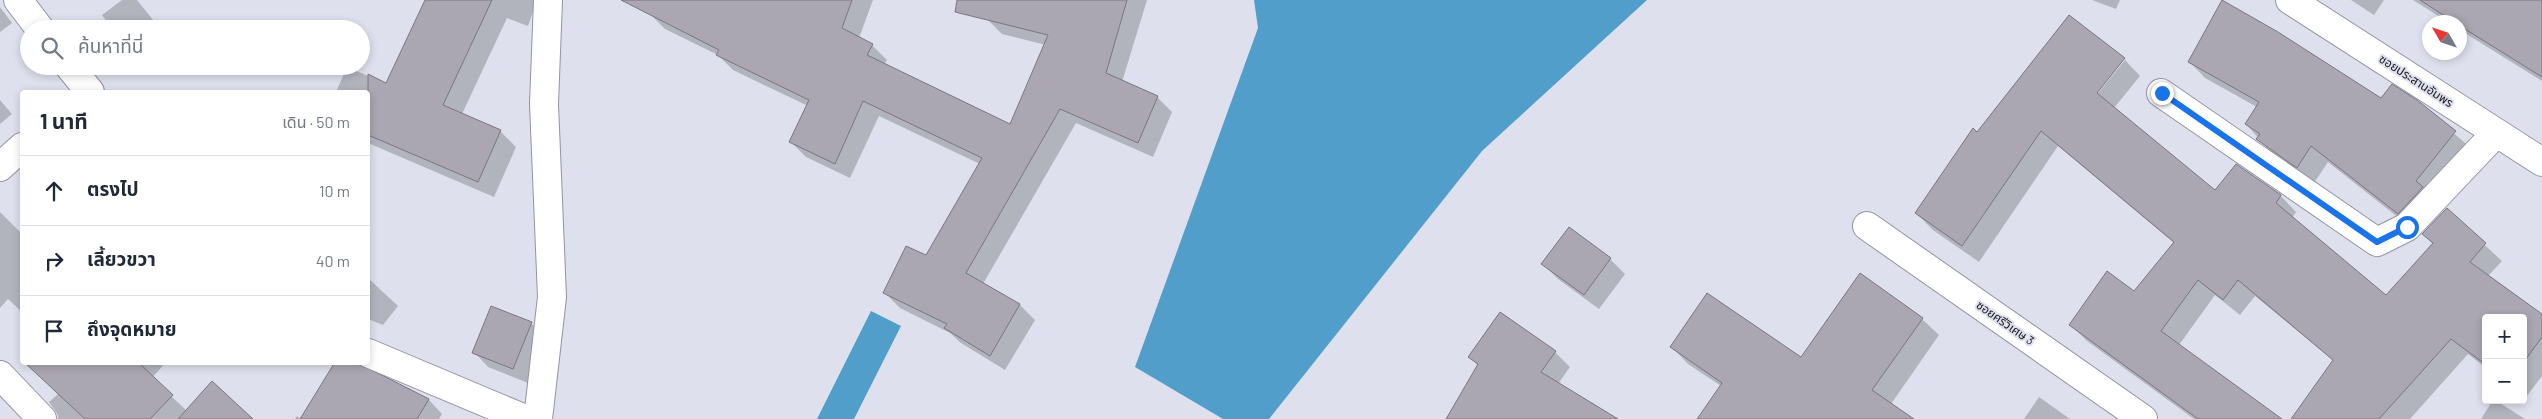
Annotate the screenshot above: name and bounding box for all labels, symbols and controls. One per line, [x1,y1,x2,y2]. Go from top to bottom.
north arrow [2422,15,2467,60]
search box [20,20,370,75]
icon: search [38,34,66,62]
text: ค้นหาที่นี่ [78,34,143,57]
street label: ซอยประสานอัมพร [2377,51,2456,109]
route end [2151,82,2174,105]
text: 1 นาที [40,108,88,133]
text: เดิน · 50 m [282,112,350,131]
icon: ahead [40,177,68,205]
text: ตรงไป [87,177,139,200]
text: 10 m [319,181,350,200]
route start [2396,216,2419,239]
icon: right [40,247,68,275]
text: เลี้ยวขวา [87,247,156,270]
text: 40 m [316,251,350,270]
street label: ซอยศรีวิเศษ 3 [1974,297,2037,347]
map controls [2482,314,2527,404]
button: + [2482,314,2527,359]
icon: arrive [40,317,68,345]
text: ถึงจุดหมาย [87,317,177,340]
button: − [2482,359,2527,404]

